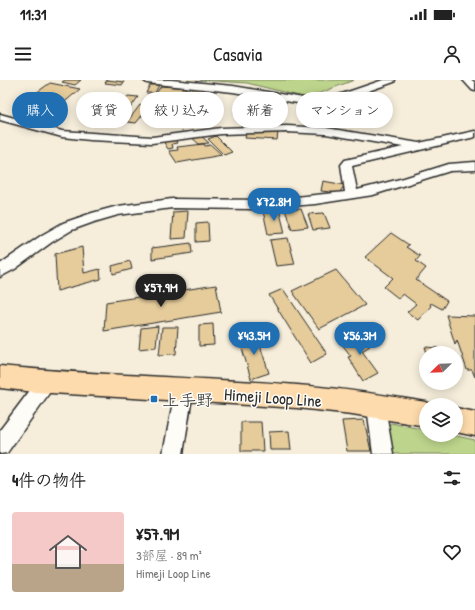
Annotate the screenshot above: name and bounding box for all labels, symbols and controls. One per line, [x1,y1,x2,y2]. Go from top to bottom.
text: 11:31 [20,4,47,25]
text: Casavia [213,42,262,67]
icon: menu [12,43,34,65]
icon: person [441,43,463,65]
chip: 購入 [12,92,68,128]
chip: 賃貸 [76,92,132,128]
chip: 絞り込み [140,92,224,128]
chip: 新着 [232,92,288,128]
chip: マンション [296,92,393,128]
pin: ¥72.8M [241,188,307,222]
text: ¥72.8M [257,192,291,210]
pin: ¥57.9M [128,274,194,308]
text: ¥57.9M [144,278,178,296]
pin: ¥43.5M [221,322,287,356]
pin: ¥56.3M [327,322,393,356]
text: ¥43.5M [238,326,270,344]
text: ¥56.3M [343,326,377,344]
north arrow [419,346,463,390]
map controls [419,346,463,442]
street label: Himeji Loop Line [224,382,323,412]
place label: 上手野 [162,388,213,411]
marker: 上手野 [149,394,159,404]
button: layers [419,398,463,442]
icon: filters [441,467,463,489]
text: 4件の物件 [12,468,86,491]
text: ¥57.9M [136,522,180,545]
icon: home [44,528,92,576]
icon: heart [441,541,463,563]
text: 3部屋 · 89 m² [136,546,202,564]
text: Himeji Loop Line [136,564,211,582]

